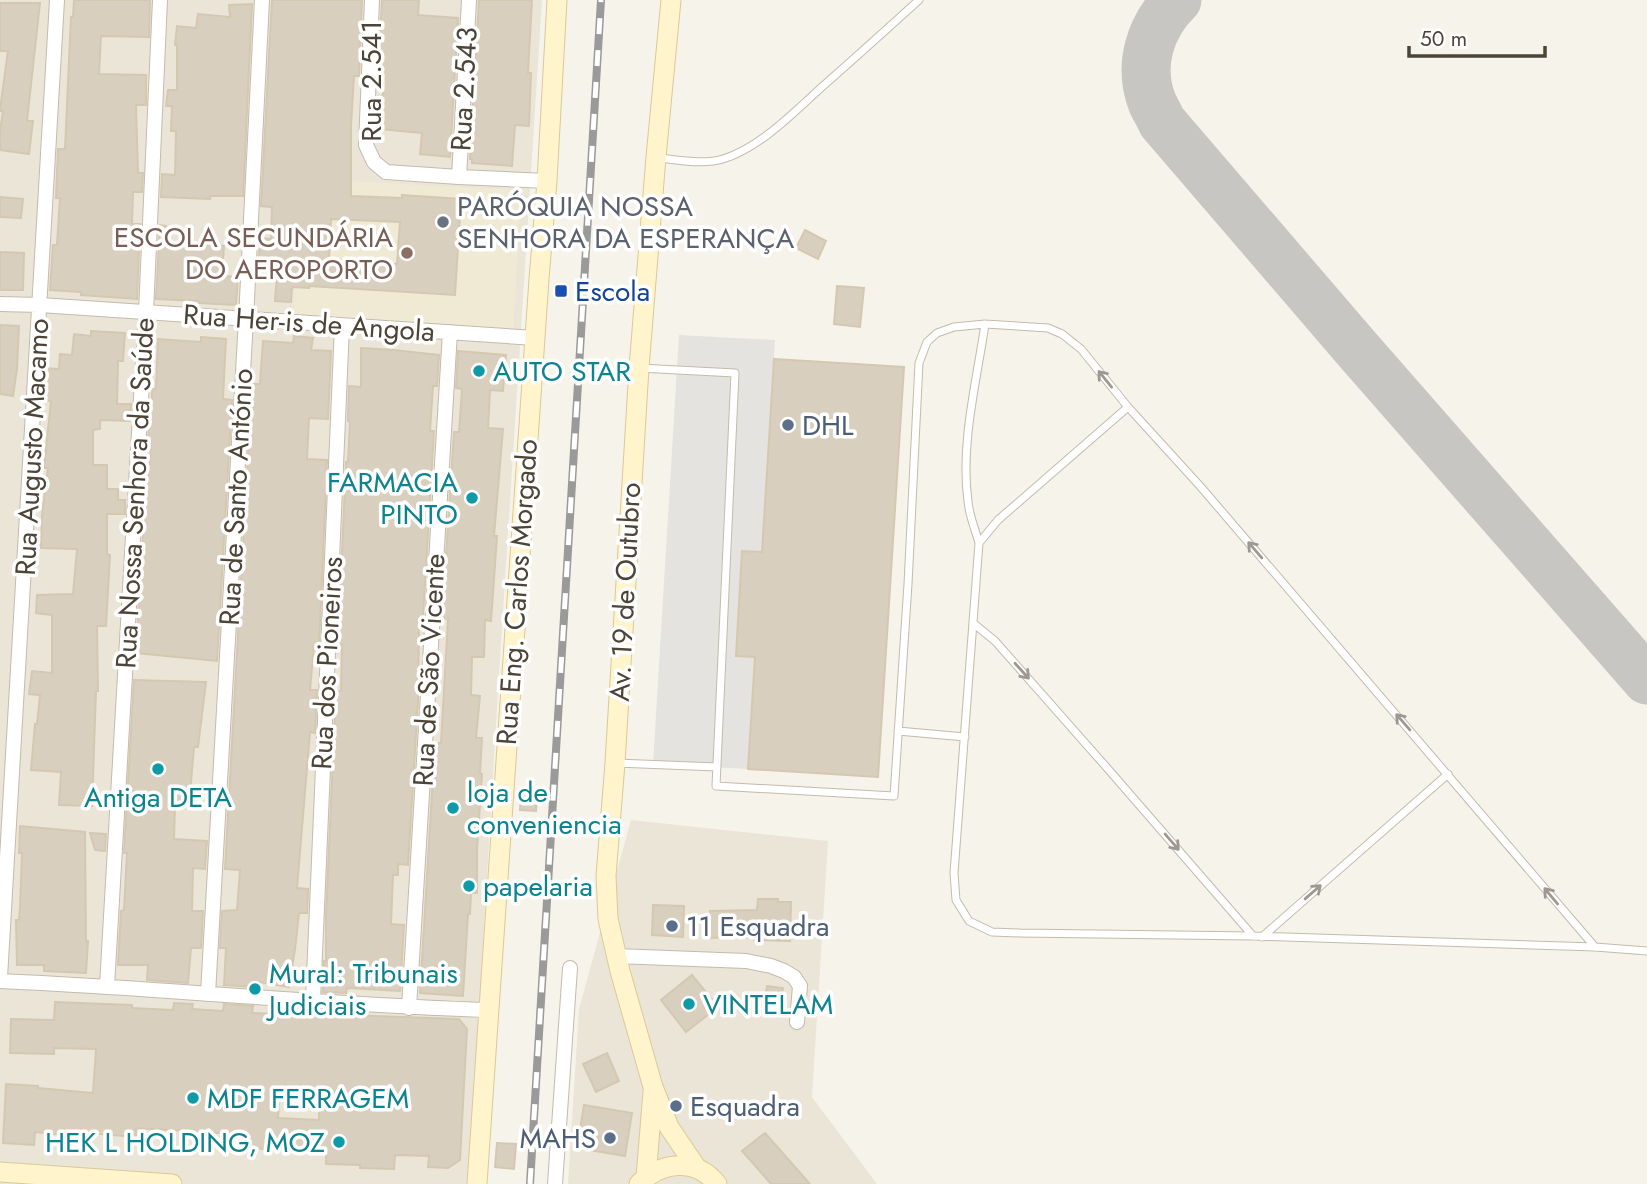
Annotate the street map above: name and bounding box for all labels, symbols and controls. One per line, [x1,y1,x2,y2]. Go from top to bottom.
scale bar [1409,14,1546,58]
street label: Rua 2.541 [351,20,392,142]
text: 50 m [1420,24,1467,54]
street label: Rua 2.543 [440,26,488,152]
place label: PARÓQUIA NOSSA SENHORA DA ESPERANÇA [457,186,795,259]
marker: PARÓQUIA NOSSA SENHORA DA ESPERANÇA [435,214,451,230]
place label: ESCOLA SECUNDÁRIA DO AEROPORTO [114,217,394,290]
marker: ESCOLA SECUNDÁRIA DO AEROPORTO [399,245,415,261]
place label: Escola [575,271,650,312]
marker: Escola [553,283,569,299]
street label: Rua Her-is de Angola [182,294,436,352]
street label: Rua Augusto Macamo [5,317,59,577]
street label: Rua Nossa Senhora da Saúde [105,317,165,669]
place label: AUTO STAR [493,351,631,392]
marker: AUTO STAR [471,363,487,379]
street label: Rua de Santo António [209,367,263,627]
one-way arrow [1097,371,1113,389]
place label: DHL [802,405,854,446]
marker: DHL [780,417,796,433]
street label: Rua Eng. Carlos Morgado [486,438,548,746]
place label: FARMACIA PINTO [327,462,459,535]
street label: Av. 19 de Outubro [599,482,651,702]
marker: FARMACIA PINTO [464,490,480,506]
one-way arrow [1247,541,1263,559]
street label: Rua de São Vicente [402,553,456,787]
street label: Rua dos Pioneiros [301,555,353,771]
one-way arrow [1014,662,1030,680]
one-way arrow [1395,714,1411,732]
marker: Antiga DETA [150,761,166,777]
place label: loja de conveniencia [467,772,622,845]
place label: Antiga DETA [84,777,233,818]
marker: loja de conveniencia [445,800,461,816]
one-way arrow [1164,833,1180,851]
place label: papelaria [483,866,593,907]
marker: papelaria [461,878,477,894]
one-way arrow [1303,884,1321,900]
one-way arrow [1543,887,1559,905]
place label: 11 Esquadra [686,906,829,947]
marker: 11 Esquadra [664,918,680,934]
place label: Mural: Tribunais Judiciais [265,953,458,1026]
marker: Mural: Tribunais Judiciais [247,981,263,997]
place label: VINTELAM [703,984,833,1025]
marker: VINTELAM [681,996,697,1012]
place label: MDF FERRAGEM [207,1078,409,1119]
place label: Esquadra [690,1086,800,1127]
marker: MDF FERRAGEM [185,1090,201,1106]
marker: Esquadra [668,1098,684,1114]
place label: MAHS [519,1118,596,1159]
place label: HEK L HOLDING, MOZ [45,1122,325,1163]
marker: MAHS [602,1130,618,1146]
marker: HEK L HOLDING, MOZ [331,1134,347,1150]

